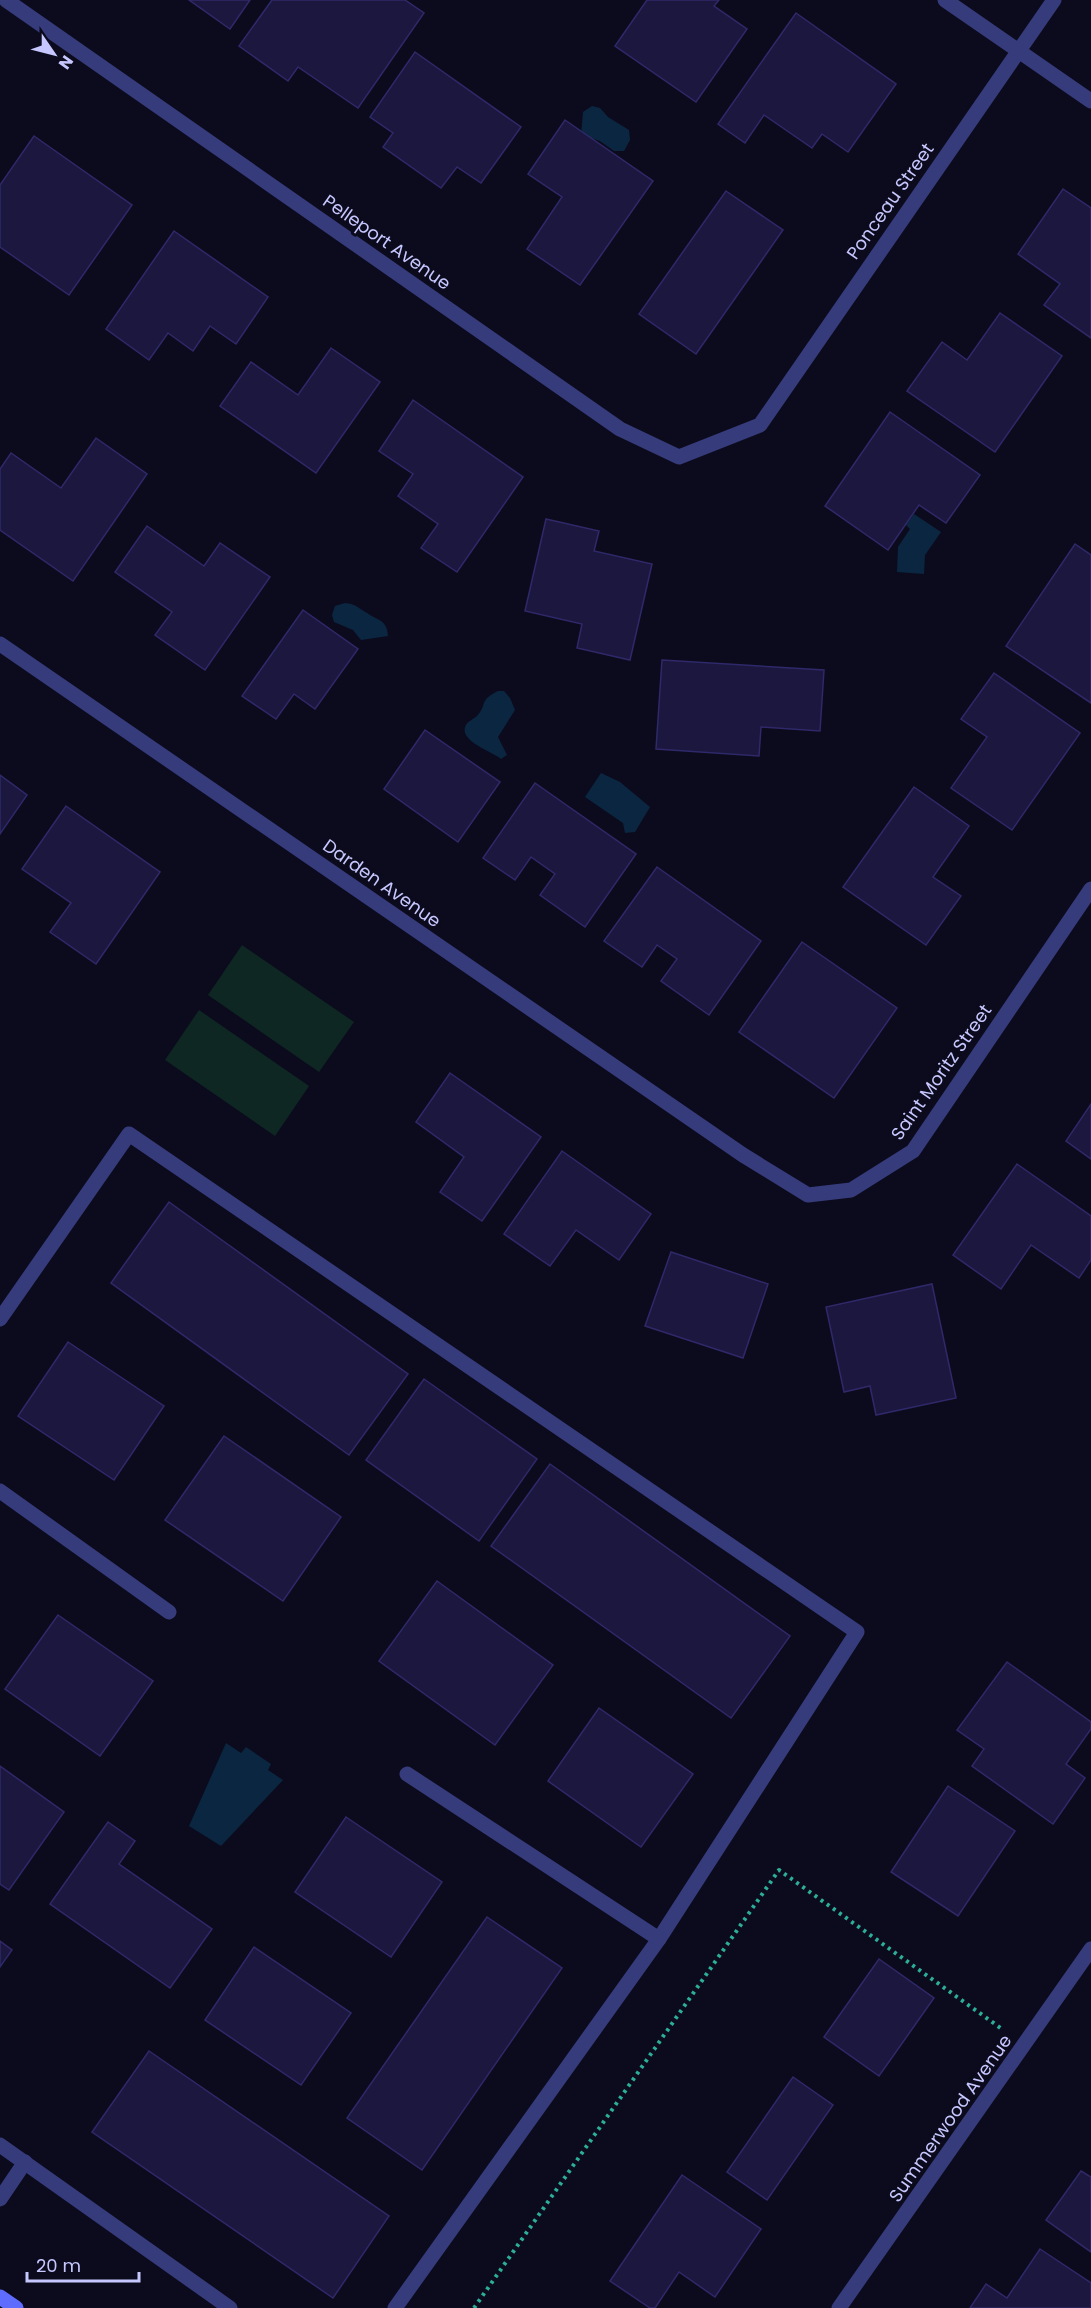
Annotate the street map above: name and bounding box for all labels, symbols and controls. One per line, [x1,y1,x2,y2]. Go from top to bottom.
north arrow [24,24,84,84]
text: N [53,51,79,74]
street label: Ponceau Street [841,138,939,264]
street label: Pelleport Avenue [318,188,456,296]
street label: Darden Avenue [318,833,446,933]
street label: Saint Moritz Street [885,999,997,1145]
street label: Summerwood Avenue [883,2029,1017,2207]
scale bar [27,2245,140,2283]
text: 20 m [36,2253,81,2278]

